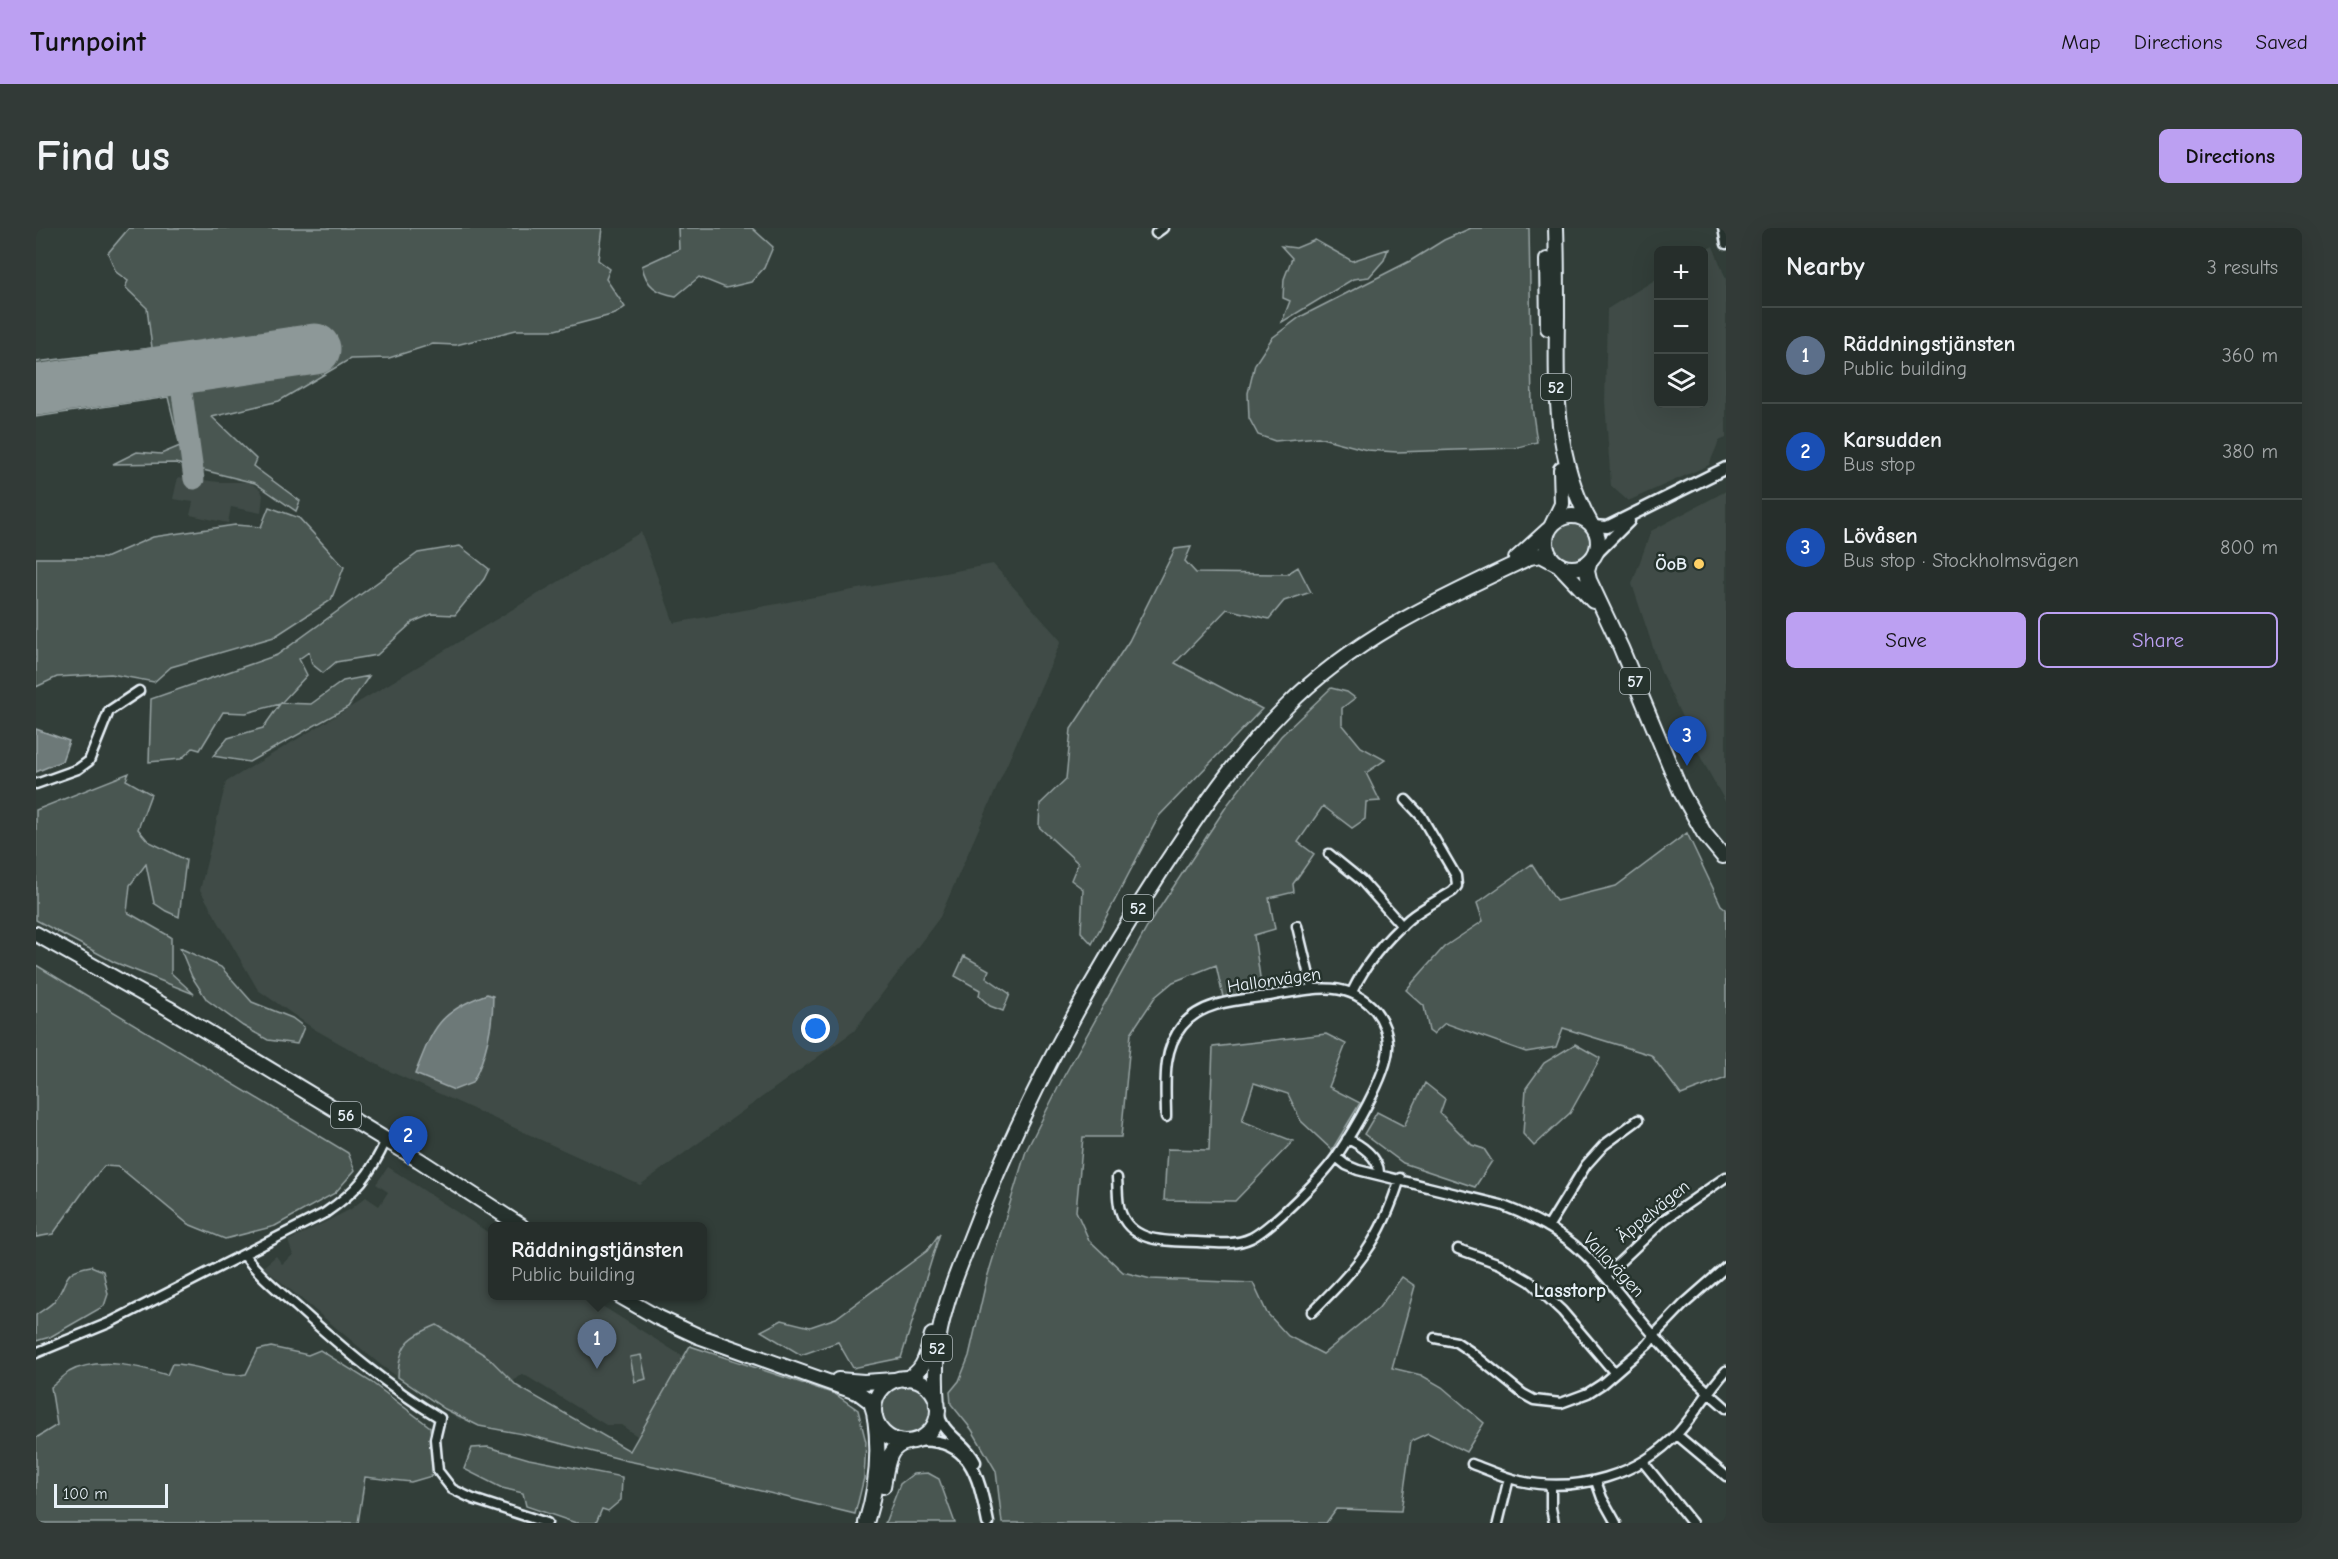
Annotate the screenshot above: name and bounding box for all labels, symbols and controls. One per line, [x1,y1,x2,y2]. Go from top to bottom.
text: Turnpoint [30,26,146,58]
text: Map [2061,30,2101,54]
text: Directions [2134,30,2223,54]
text: Saved [2256,30,2308,54]
button: Directions [2159,129,2302,183]
text: Find us [36,132,170,181]
map controls [1654,246,1708,408]
button: + [1654,246,1708,300]
text: Nearby [1786,252,1865,282]
text: 3 results [2207,256,2278,279]
button: − [1654,300,1708,354]
text: Räddningstjänsten [1843,331,2015,357]
text: 1 [1802,344,1809,367]
text: 360 m [2222,344,2278,367]
button: layers [1654,354,1708,408]
text: Public building [1843,357,1967,380]
road number: 52 [1541,374,1571,400]
text: Karsudden [1843,427,1942,453]
text: 2 [1801,440,1810,463]
text: 380 m [2222,440,2278,463]
text: Bus stop [1843,453,1915,476]
text: Lövåsen [1843,523,1918,549]
text: 3 [1801,536,1810,559]
text: 800 m [2220,536,2278,559]
text: Bus stop · Stockholmsvägen [1843,549,2079,572]
place label: ÖoB [1655,554,1687,575]
marker: ÖoB [1692,557,1706,571]
button: Save [1786,612,2026,668]
button: Share [2038,612,2278,668]
road number: 57 [1620,668,1650,694]
pin: 3 [1668,716,1706,766]
road number: 52 [1123,895,1153,921]
street label: Hallonvägen [1226,964,1322,997]
your location [801,1014,830,1043]
road number: 56 [331,1102,361,1128]
pin: 2 [388,1116,428,1166]
street label: Äppelvägen [1613,1176,1694,1247]
popup [488,1222,707,1300]
street label: Vallavägen [1579,1229,1649,1302]
text: Räddningstjänsten [511,1237,684,1263]
text: Public building [511,1263,635,1286]
district label: Lasstorp [1534,1279,1606,1302]
pin: 1 [578,1320,616,1369]
road number: 52 [922,1335,952,1361]
scale bar [54,1481,168,1508]
text: 100 m [63,1485,107,1503]

